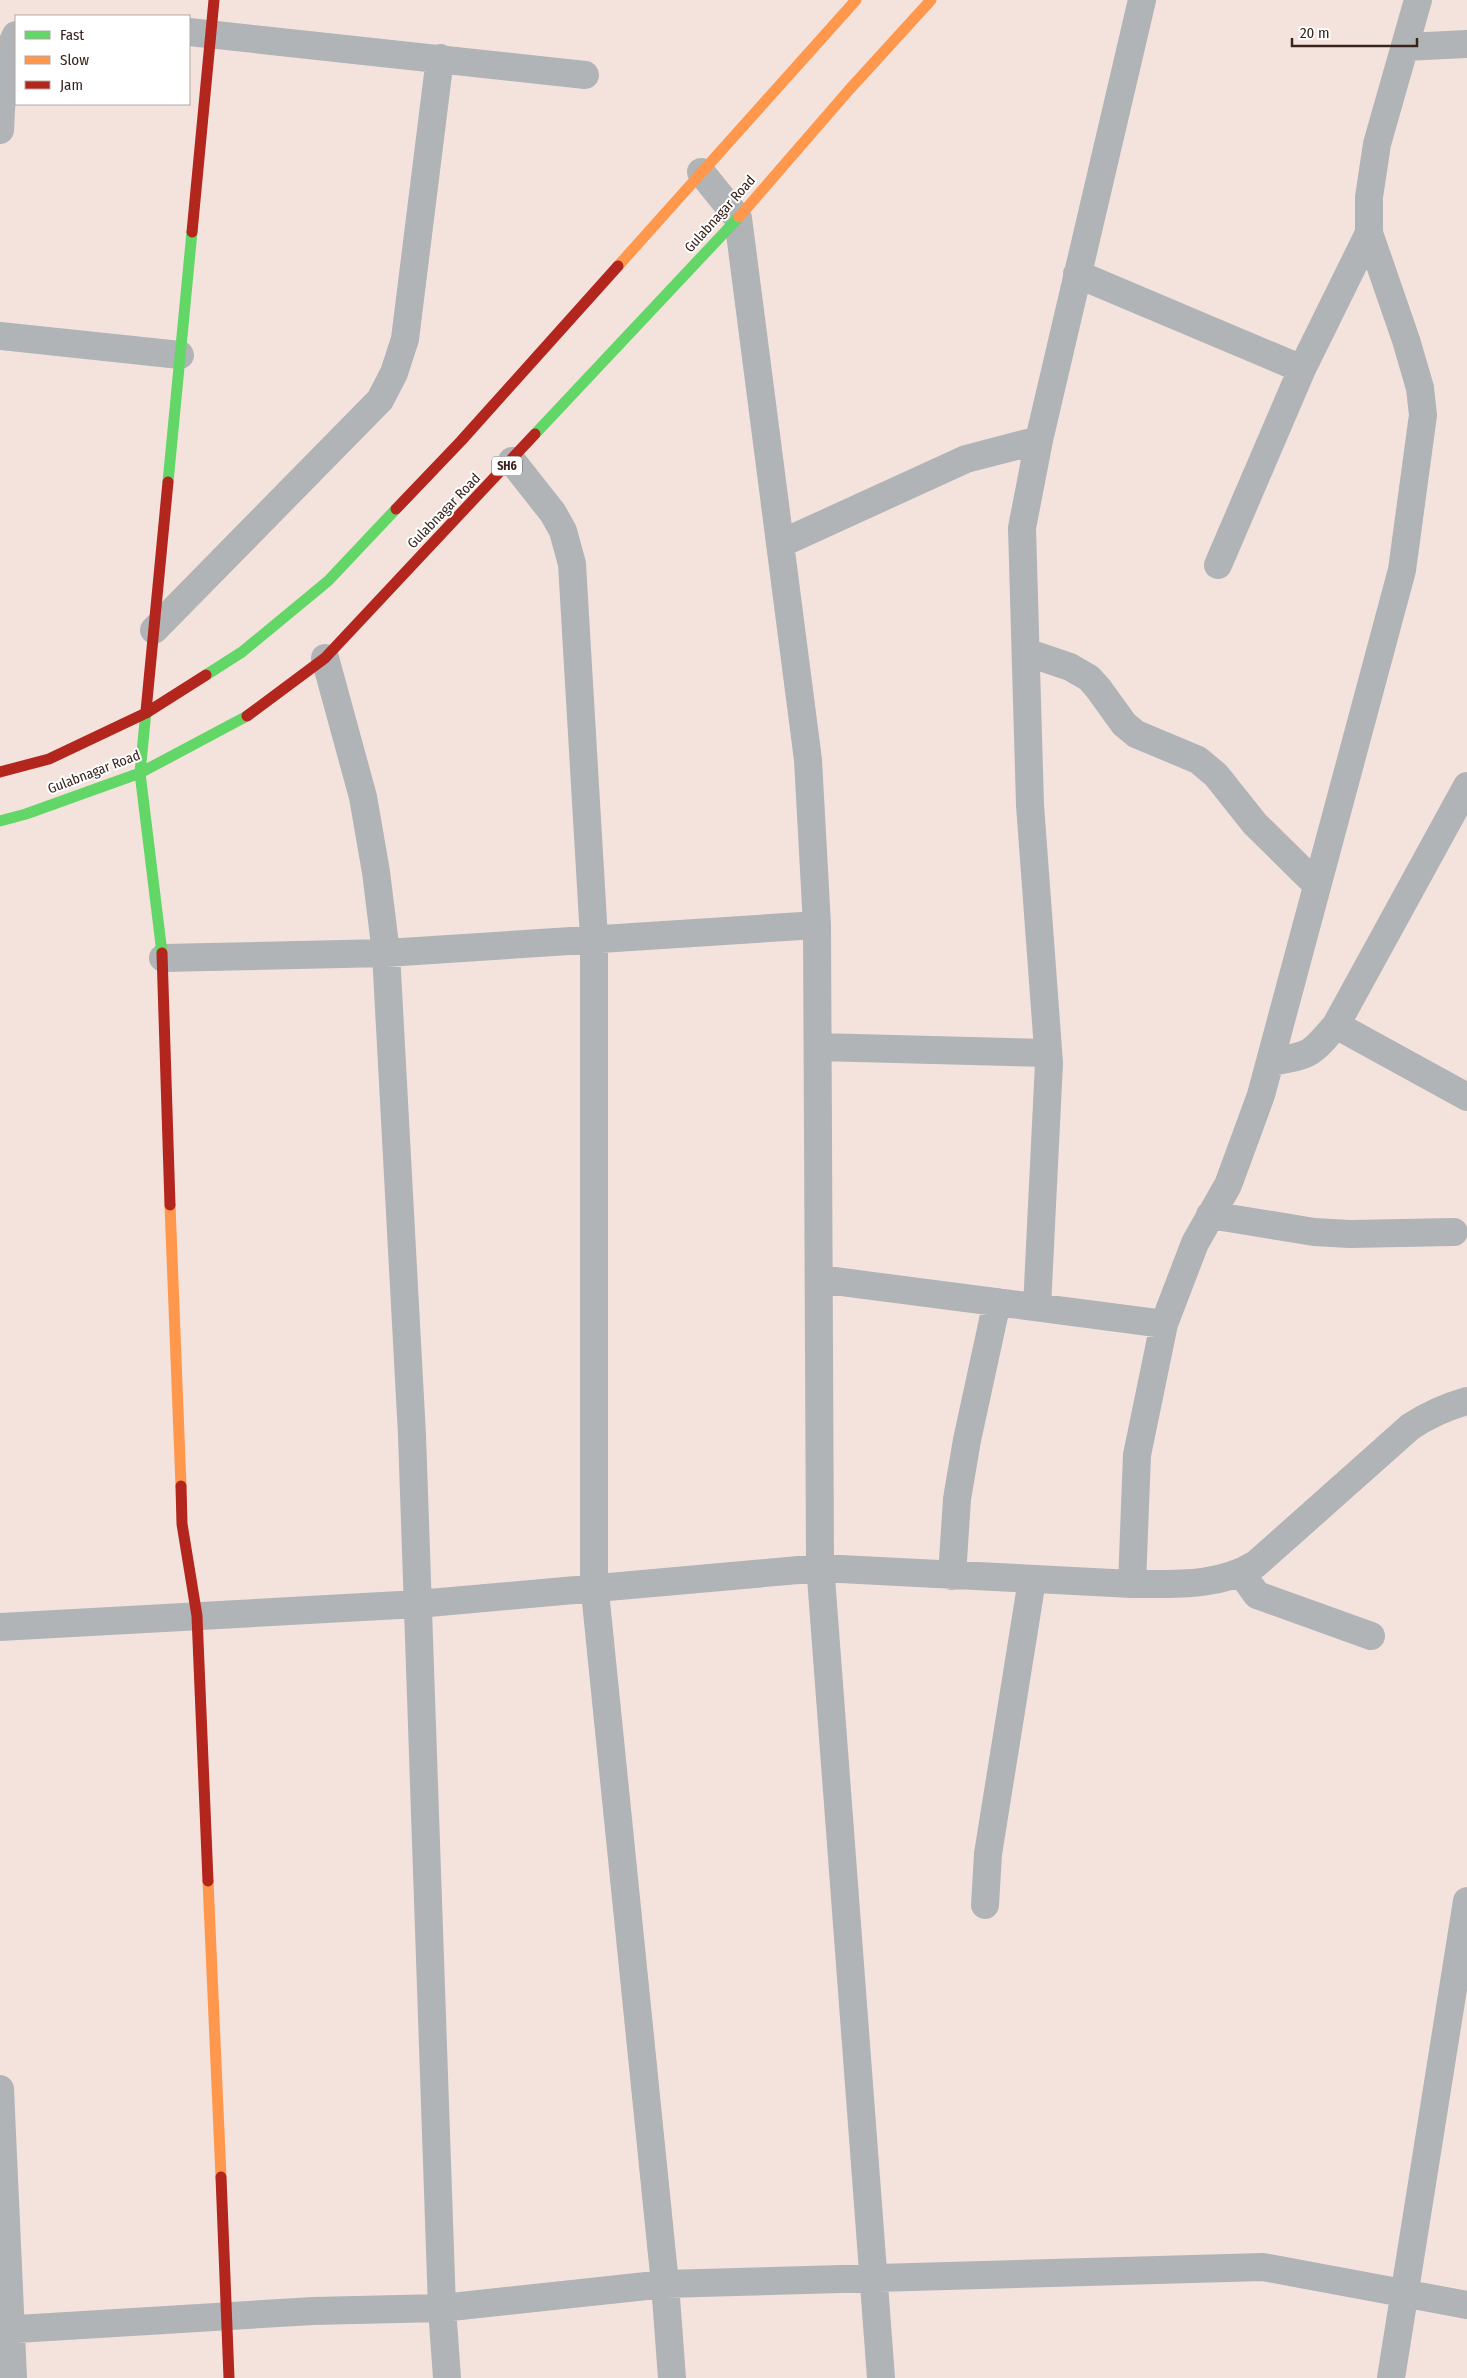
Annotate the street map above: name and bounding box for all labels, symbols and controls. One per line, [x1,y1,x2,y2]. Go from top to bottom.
legend [15,15,190,105]
scale bar [1292,15,1417,47]
text: 20 m [1300,24,1330,42]
text: Fast [60,26,84,44]
text: Slow [60,51,89,69]
text: Jam [60,76,83,94]
street label: Gulabnagar Road [681,172,759,256]
road number: SH6 [492,456,522,476]
street label: Gulabnagar Road [404,470,484,552]
street label: Gulabnagar Road [45,747,143,797]

